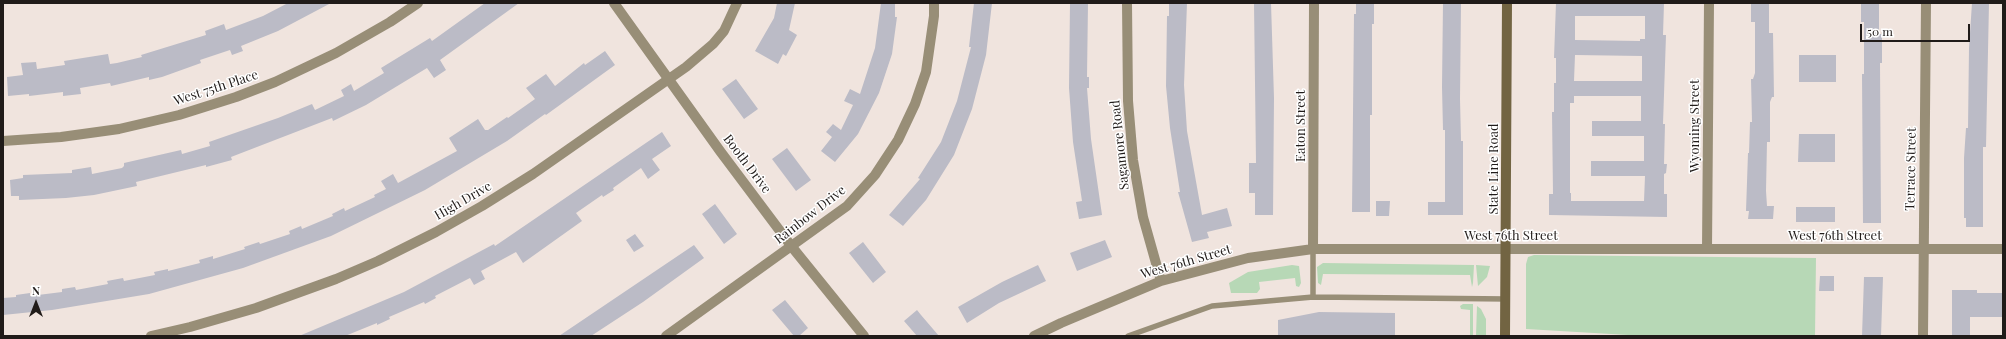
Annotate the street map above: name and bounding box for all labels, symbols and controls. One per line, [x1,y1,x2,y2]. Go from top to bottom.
scale bar [1862,16,1972,42]
text: 50 m [1867,23,1893,39]
street label: West 75th Place [172,67,260,109]
street label: Wyoming Street [1687,79,1703,173]
street label: Eaton Street [1293,90,1309,162]
street label: Sagamore Road [1108,99,1132,191]
street label: State Line Road [1486,123,1502,215]
street label: Terrace Street [1902,127,1920,211]
street label: Booth Drive [720,131,774,197]
street label: High Drive [432,178,494,224]
street label: Rainbow Drive [771,182,849,248]
street label: West 76th Street [1464,228,1558,244]
street label: West 76th Street [1788,228,1882,244]
street label: West 76th Street [1139,242,1233,282]
north arrow [16,283,56,323]
text: N [32,283,40,298]

